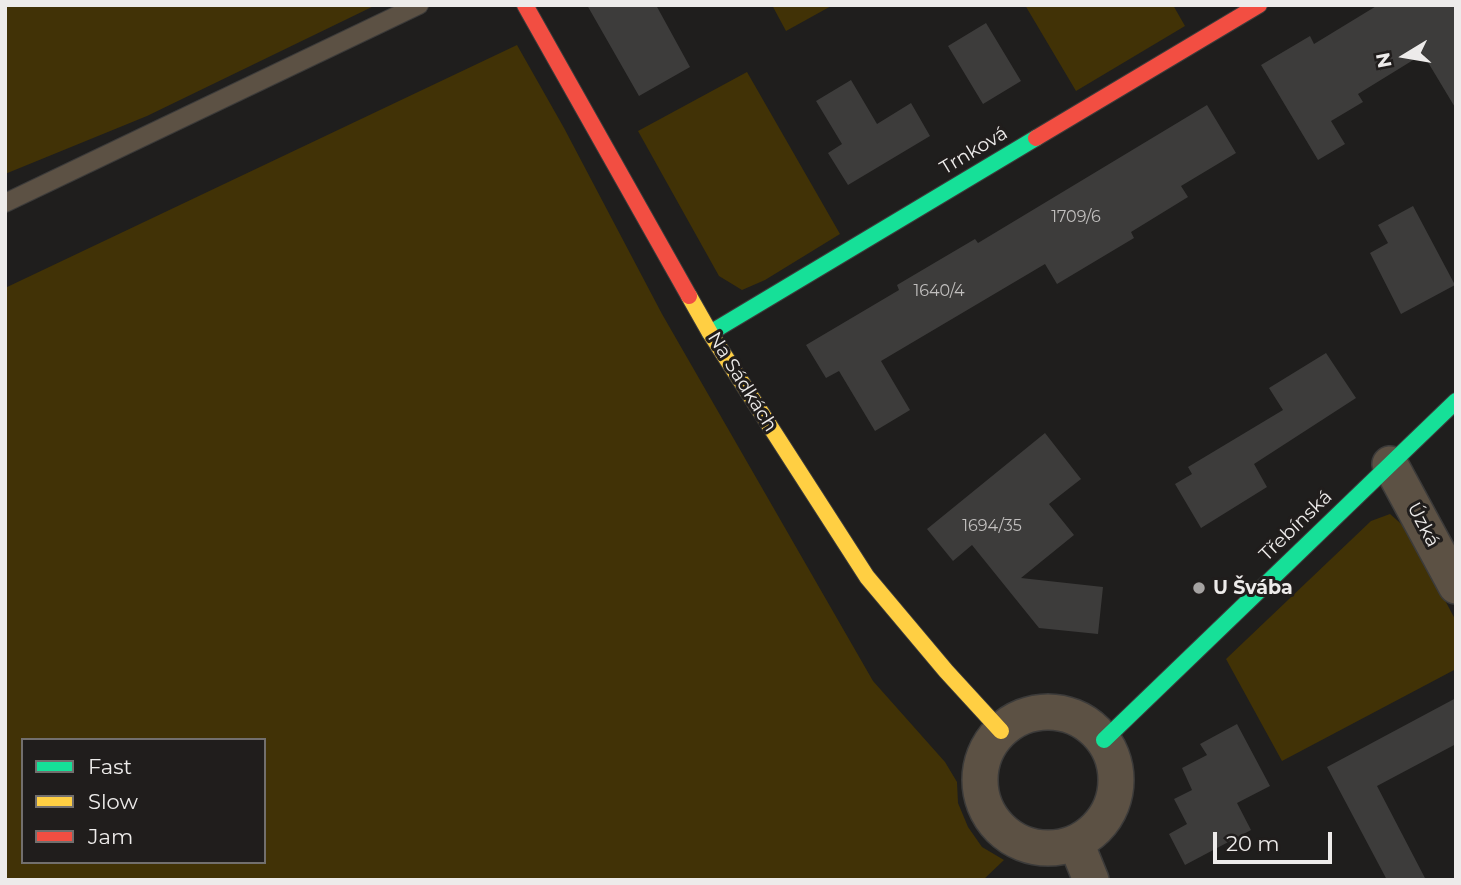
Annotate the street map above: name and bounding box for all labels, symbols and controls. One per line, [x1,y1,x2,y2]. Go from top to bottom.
north arrow [1370,21,1440,91]
text: N [1371,50,1397,70]
street label: Trnková [936,122,1012,180]
house number: 1709/6 [1051,207,1101,227]
house number: 1640/4 [913,281,965,301]
street label: Na Sádkách [702,328,782,436]
street label: Třebínská [1255,486,1337,566]
street label: Úzká [1402,499,1444,551]
house number: 1694/35 [962,516,1022,536]
place label: U Švába [1213,577,1293,599]
marker: U Švába [1191,580,1207,596]
legend [21,738,266,864]
text: Fast [88,754,132,779]
text: Slow [88,789,138,814]
scale bar [1216,818,1335,862]
text: Jam [88,824,133,849]
text: 20 m [1226,831,1280,856]

